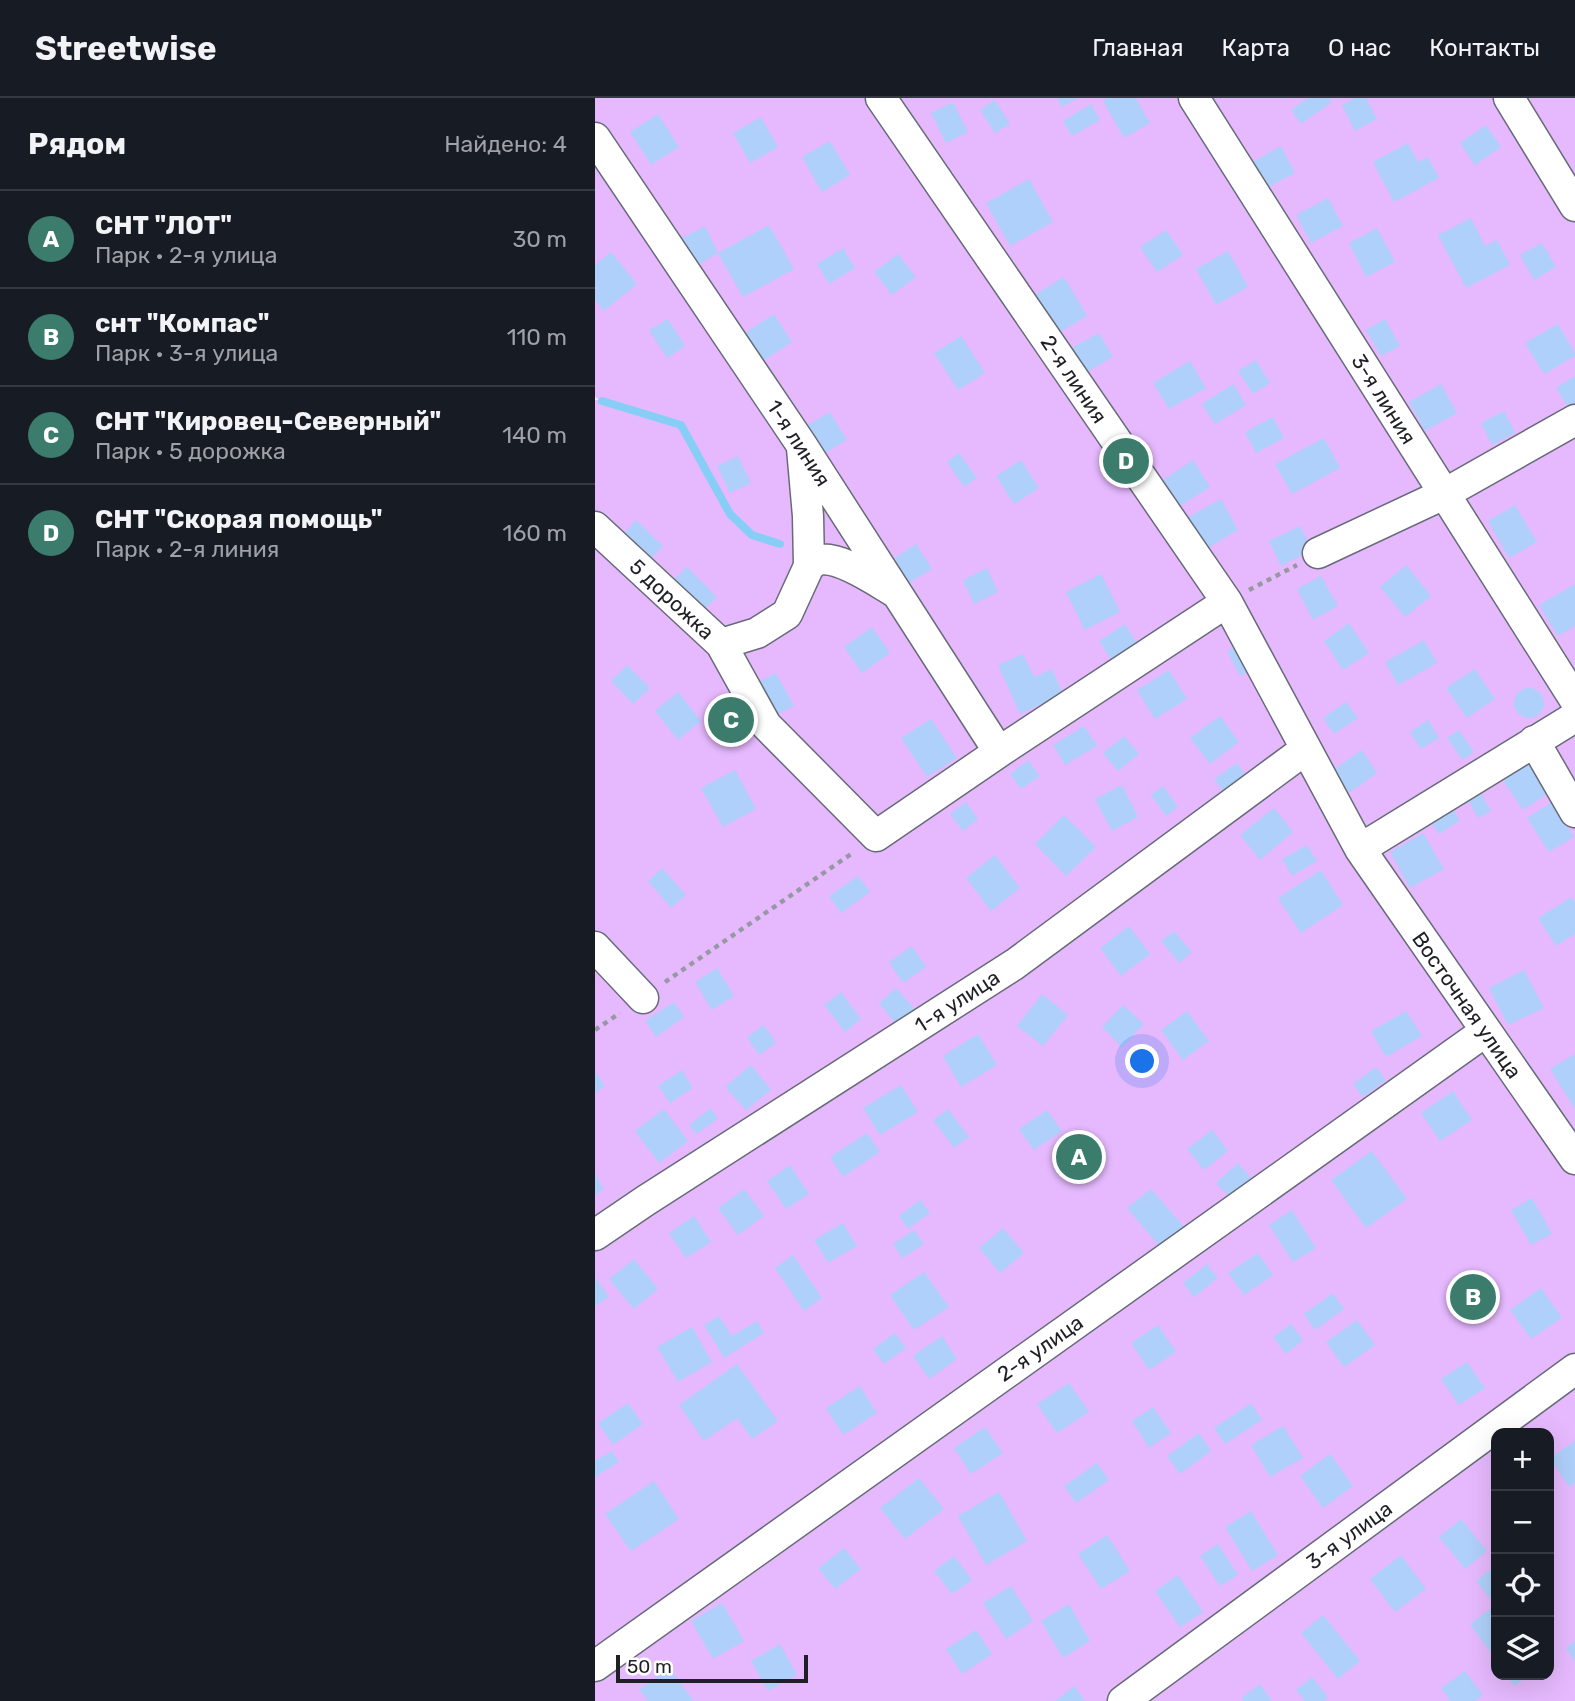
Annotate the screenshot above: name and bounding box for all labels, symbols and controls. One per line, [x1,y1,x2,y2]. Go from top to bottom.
text: Streetwise [35,29,217,68]
text: Главная [1092,34,1184,62]
text: Карта [1222,34,1290,62]
text: О нас [1328,34,1391,62]
text: Контакты [1429,34,1540,62]
text: Рядом [28,126,126,162]
text: Найдено: 4 [444,130,567,158]
text: СНТ "ЛОТ" [95,210,232,241]
text: A [43,225,59,253]
text: 30 m [512,225,567,253]
text: Парк · 2-я улица [95,241,277,269]
text: снт "Компас" [95,308,269,339]
text: B [43,323,59,351]
text: 110 m [507,323,567,351]
street label: 2-я линия [1036,330,1112,428]
text: Парк · 3-я улица [95,339,278,367]
street label: 3-я линия [1347,349,1421,449]
street label: 1-я линия [762,395,836,491]
text: СНТ "Кировец-Северный" [95,406,441,437]
text: C [43,421,59,449]
text: 140 m [502,421,567,449]
pin: D [1103,435,1149,487]
text: Парк · 5 дорожка [95,437,286,465]
text: СНТ "Скорая помощь" [95,504,383,535]
text: D [43,519,59,547]
text: 160 m [503,519,567,547]
text: Парк · 2-я линия [95,535,279,563]
street label: 5 дорожка [625,554,719,644]
pin: C [708,694,754,746]
street label: Восточная улица [1407,927,1527,1083]
street label: 1-я улица [910,964,1004,1038]
your location [1125,1044,1159,1078]
pin: A [1056,1131,1102,1183]
pin: B [1450,1271,1496,1323]
street label: 2-я улица [992,1309,1088,1387]
map controls [1491,1428,1554,1680]
button: + [1491,1428,1554,1491]
button: − [1491,1491,1554,1554]
street label: 3-я улица [1301,1496,1397,1574]
button: locate [1491,1554,1554,1617]
button: layers [1491,1617,1554,1680]
scale bar [616,1652,809,1684]
text: 50 m [627,1655,672,1678]

